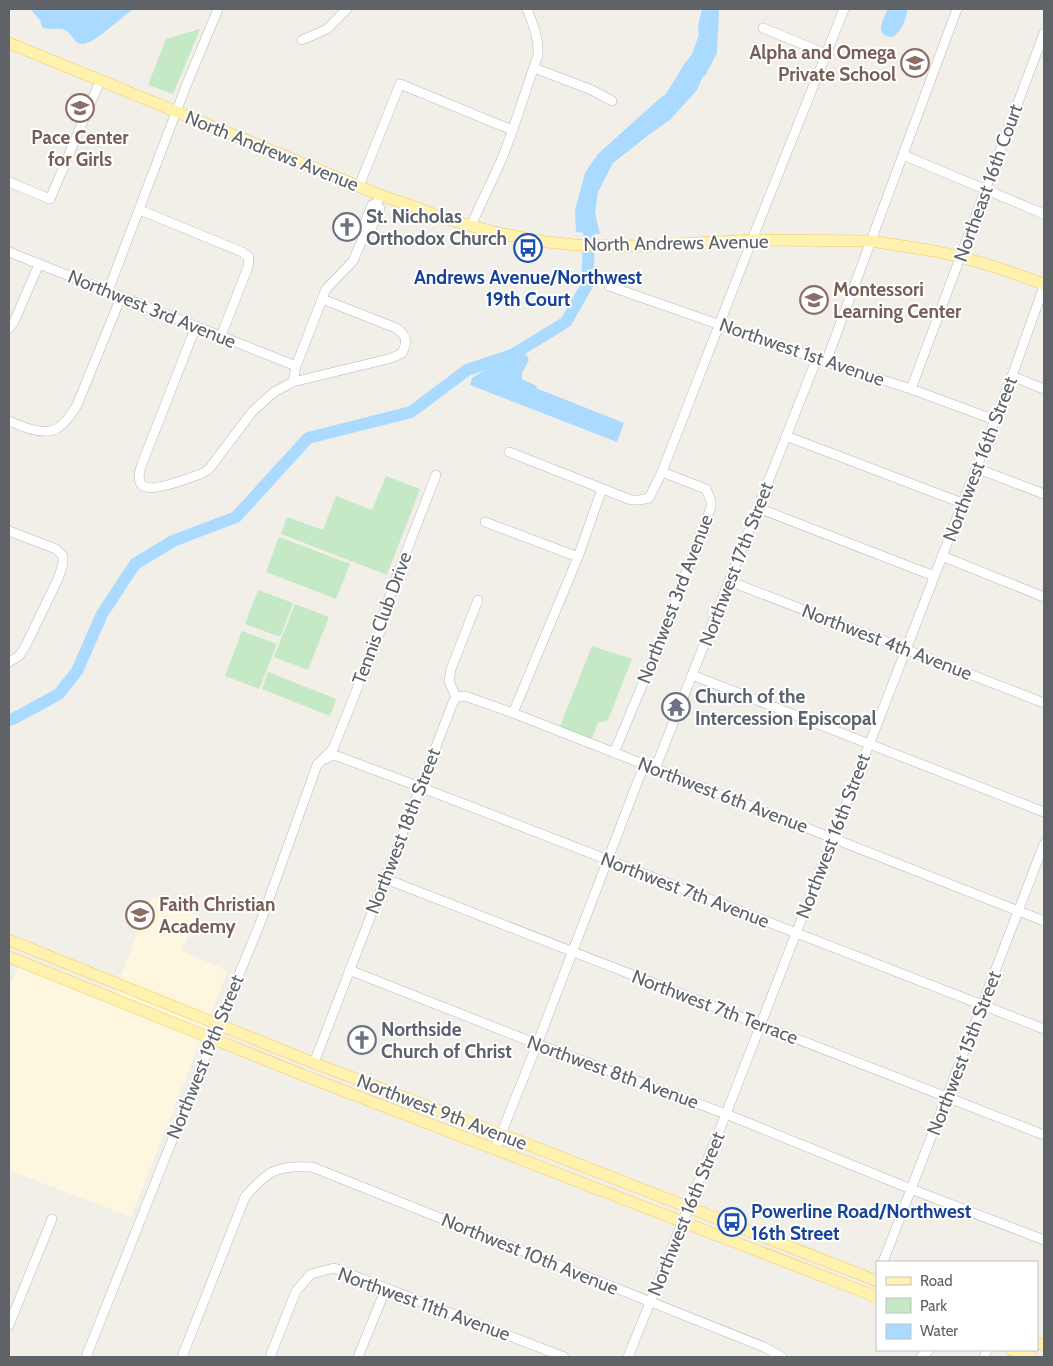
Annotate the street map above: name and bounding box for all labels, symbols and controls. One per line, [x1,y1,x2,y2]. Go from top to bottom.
place label: Alpha and Omega Private School [750,41,897,86]
school or university icon: Alpha and Omega Private School [900,48,930,78]
school or university icon: Pace Center for Girls [65,93,95,123]
street label: Northeast 16th Court [949,101,1027,265]
street label: North Andrews Avenue [182,106,362,196]
place label: Pace Center for Girls [31,126,129,171]
place label: St. Nicholas Orthodox Church [366,205,507,250]
church icon: St. Nicholas Orthodox Church [332,212,362,242]
street label: North Andrews Avenue [583,230,769,256]
bus stop icon: Andrews Avenue/Northwest 19th Court [513,233,543,263]
street label: Northwest 3rd Avenue [65,265,240,353]
place label: Andrews Avenue/Northwest 19th Court [414,266,643,311]
place label: Montessori Learning Center [833,278,962,323]
school or university icon: Montessori Learning Center [799,285,829,315]
street label: Northwest 1st Avenue [716,313,888,391]
street label: Northwest 16th Street [938,373,1022,545]
street label: Northwest 17th Street [694,478,778,649]
street label: Northwest 3rd Avenue [632,511,718,687]
street label: Tennis Club Drive [347,548,417,687]
street label: Northwest 4th Avenue [799,599,976,685]
place label: Church of the Intercession Episcopal [695,685,876,730]
temple icon: Church of the Intercession Episcopal [661,692,691,722]
street label: Northwest 18th Street [361,744,445,917]
street label: Northwest 16th Street [791,750,875,922]
street label: Northwest 6th Avenue [635,752,811,838]
street label: Northwest 7th Avenue [597,847,773,933]
place label: Faith Christian Academy [159,893,276,938]
school or university icon: Faith Christian Academy [125,900,155,930]
street label: Northwest 7th Terrace [629,965,802,1049]
street label: Northwest 15th Street [922,967,1006,1139]
street label: Northwest 19th Street [162,971,249,1142]
place label: Northside Church of Christ [381,1018,512,1063]
church icon: Northside Church of Christ [347,1025,377,1055]
street label: Northwest 8th Avenue [524,1030,702,1114]
street label: Northwest 9th Avenue [354,1069,530,1155]
street label: Northwest 16th Street [643,1128,730,1299]
place label: Powerline Road/Northwest 16th Street [751,1200,972,1245]
bus stop icon: Powerline Road/Northwest 16th Street [717,1207,747,1237]
street label: Northwest 10th Avenue [438,1208,622,1300]
legend [876,1261,1038,1351]
street label: Northwest 11th Avenue [335,1262,514,1346]
text: Road [920,1272,953,1290]
text: Park [920,1297,947,1315]
text: Water [920,1322,958,1340]

